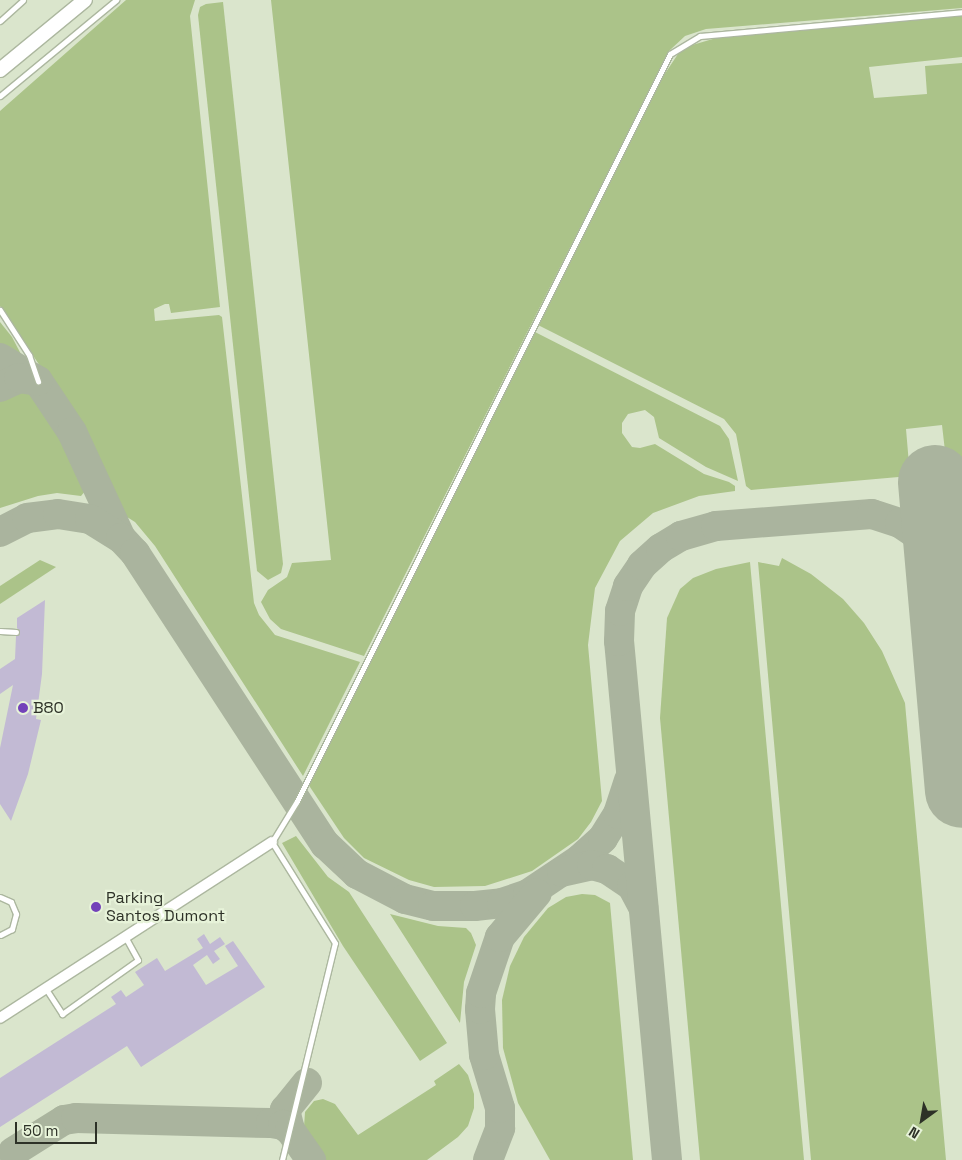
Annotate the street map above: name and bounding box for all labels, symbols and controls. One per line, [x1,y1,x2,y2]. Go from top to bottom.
place label: B80 [33,698,64,718]
marker: B80 [17,702,29,714]
place label: Parking Santos Dumont [106,888,225,926]
marker: Parking Santos Dumont [90,901,102,913]
north arrow [897,1095,947,1145]
scale bar [18,1112,100,1144]
text: 50 m [23,1121,58,1140]
text: N [905,1123,923,1143]

